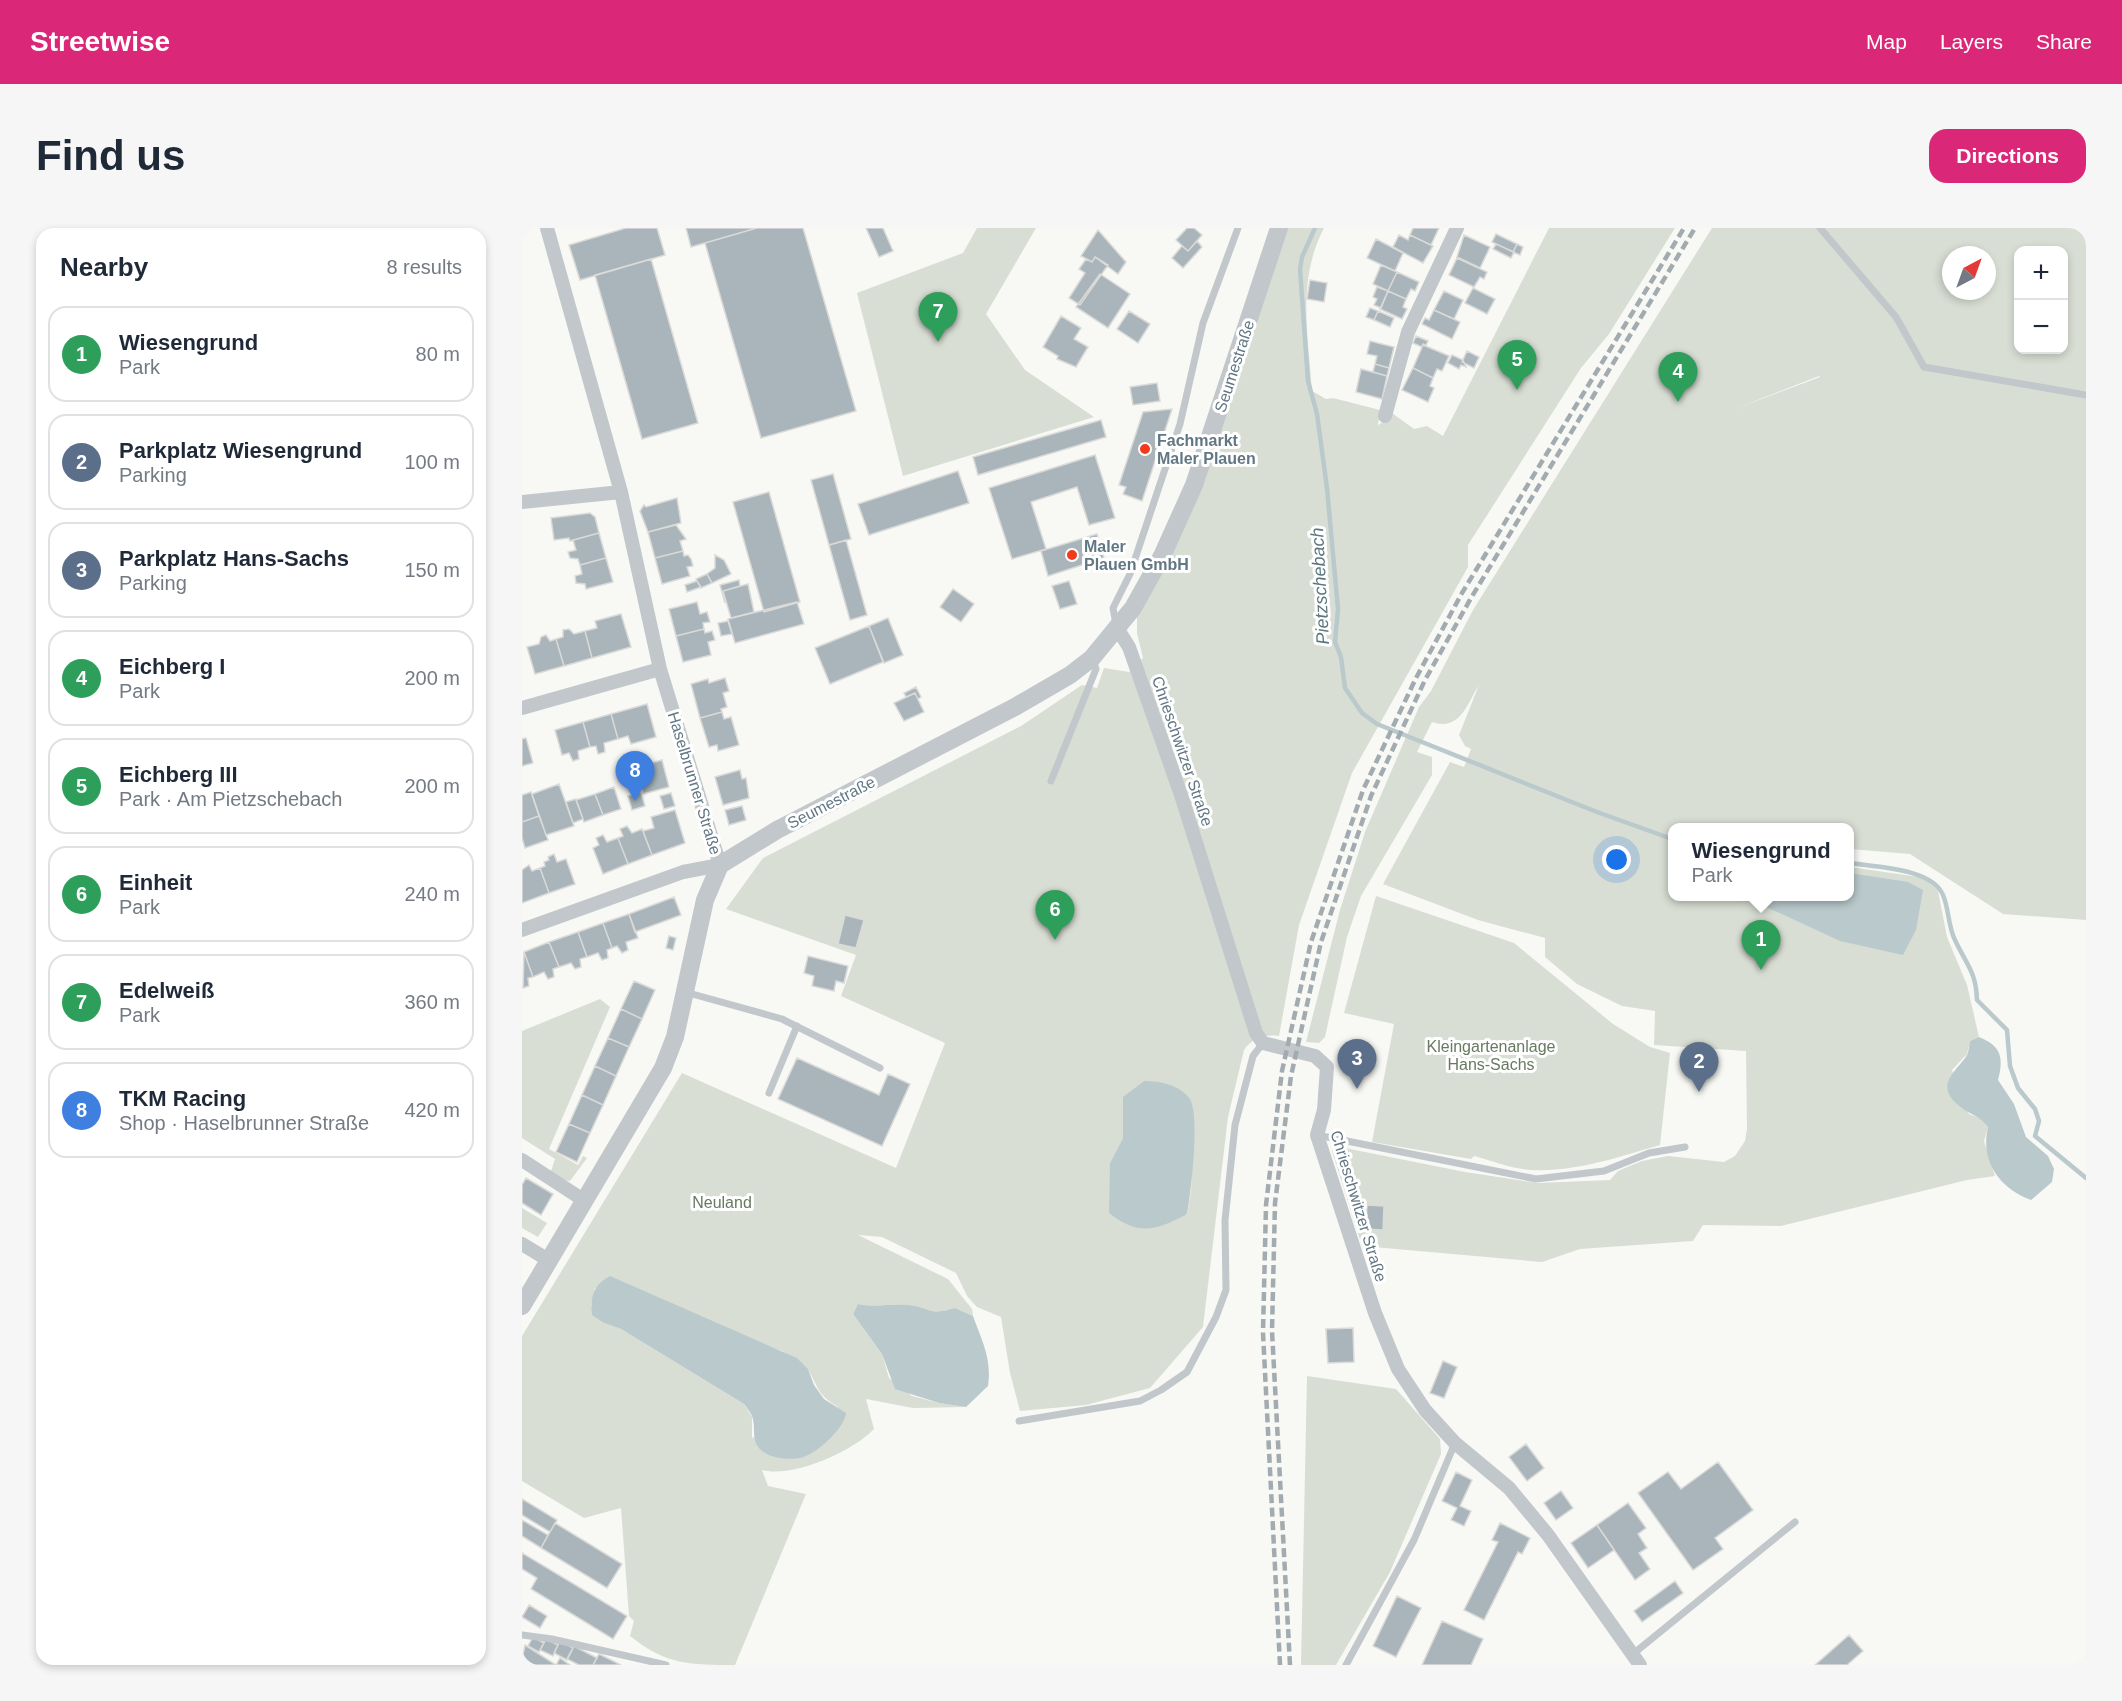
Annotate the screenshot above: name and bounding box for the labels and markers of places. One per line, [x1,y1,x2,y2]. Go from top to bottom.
pin: 7 [918,292,958,342]
pin: 5 [1498,340,1536,390]
pin: 4 [1658,352,1698,402]
place label: Fachmarkt Maler Plauen [1157,432,1256,467]
marker: Fachmarkt Maler Plauen [1138,442,1152,456]
place label: Maler Plauen GmbH [1084,538,1189,573]
marker: Maler Plauen GmbH [1065,548,1079,562]
pin: 8 [616,752,654,801]
pin: 6 [1036,890,1074,940]
pin: 1 [1742,920,1780,970]
pin: 3 [1338,1040,1376,1089]
pin: 2 [1680,1042,1718,1092]

